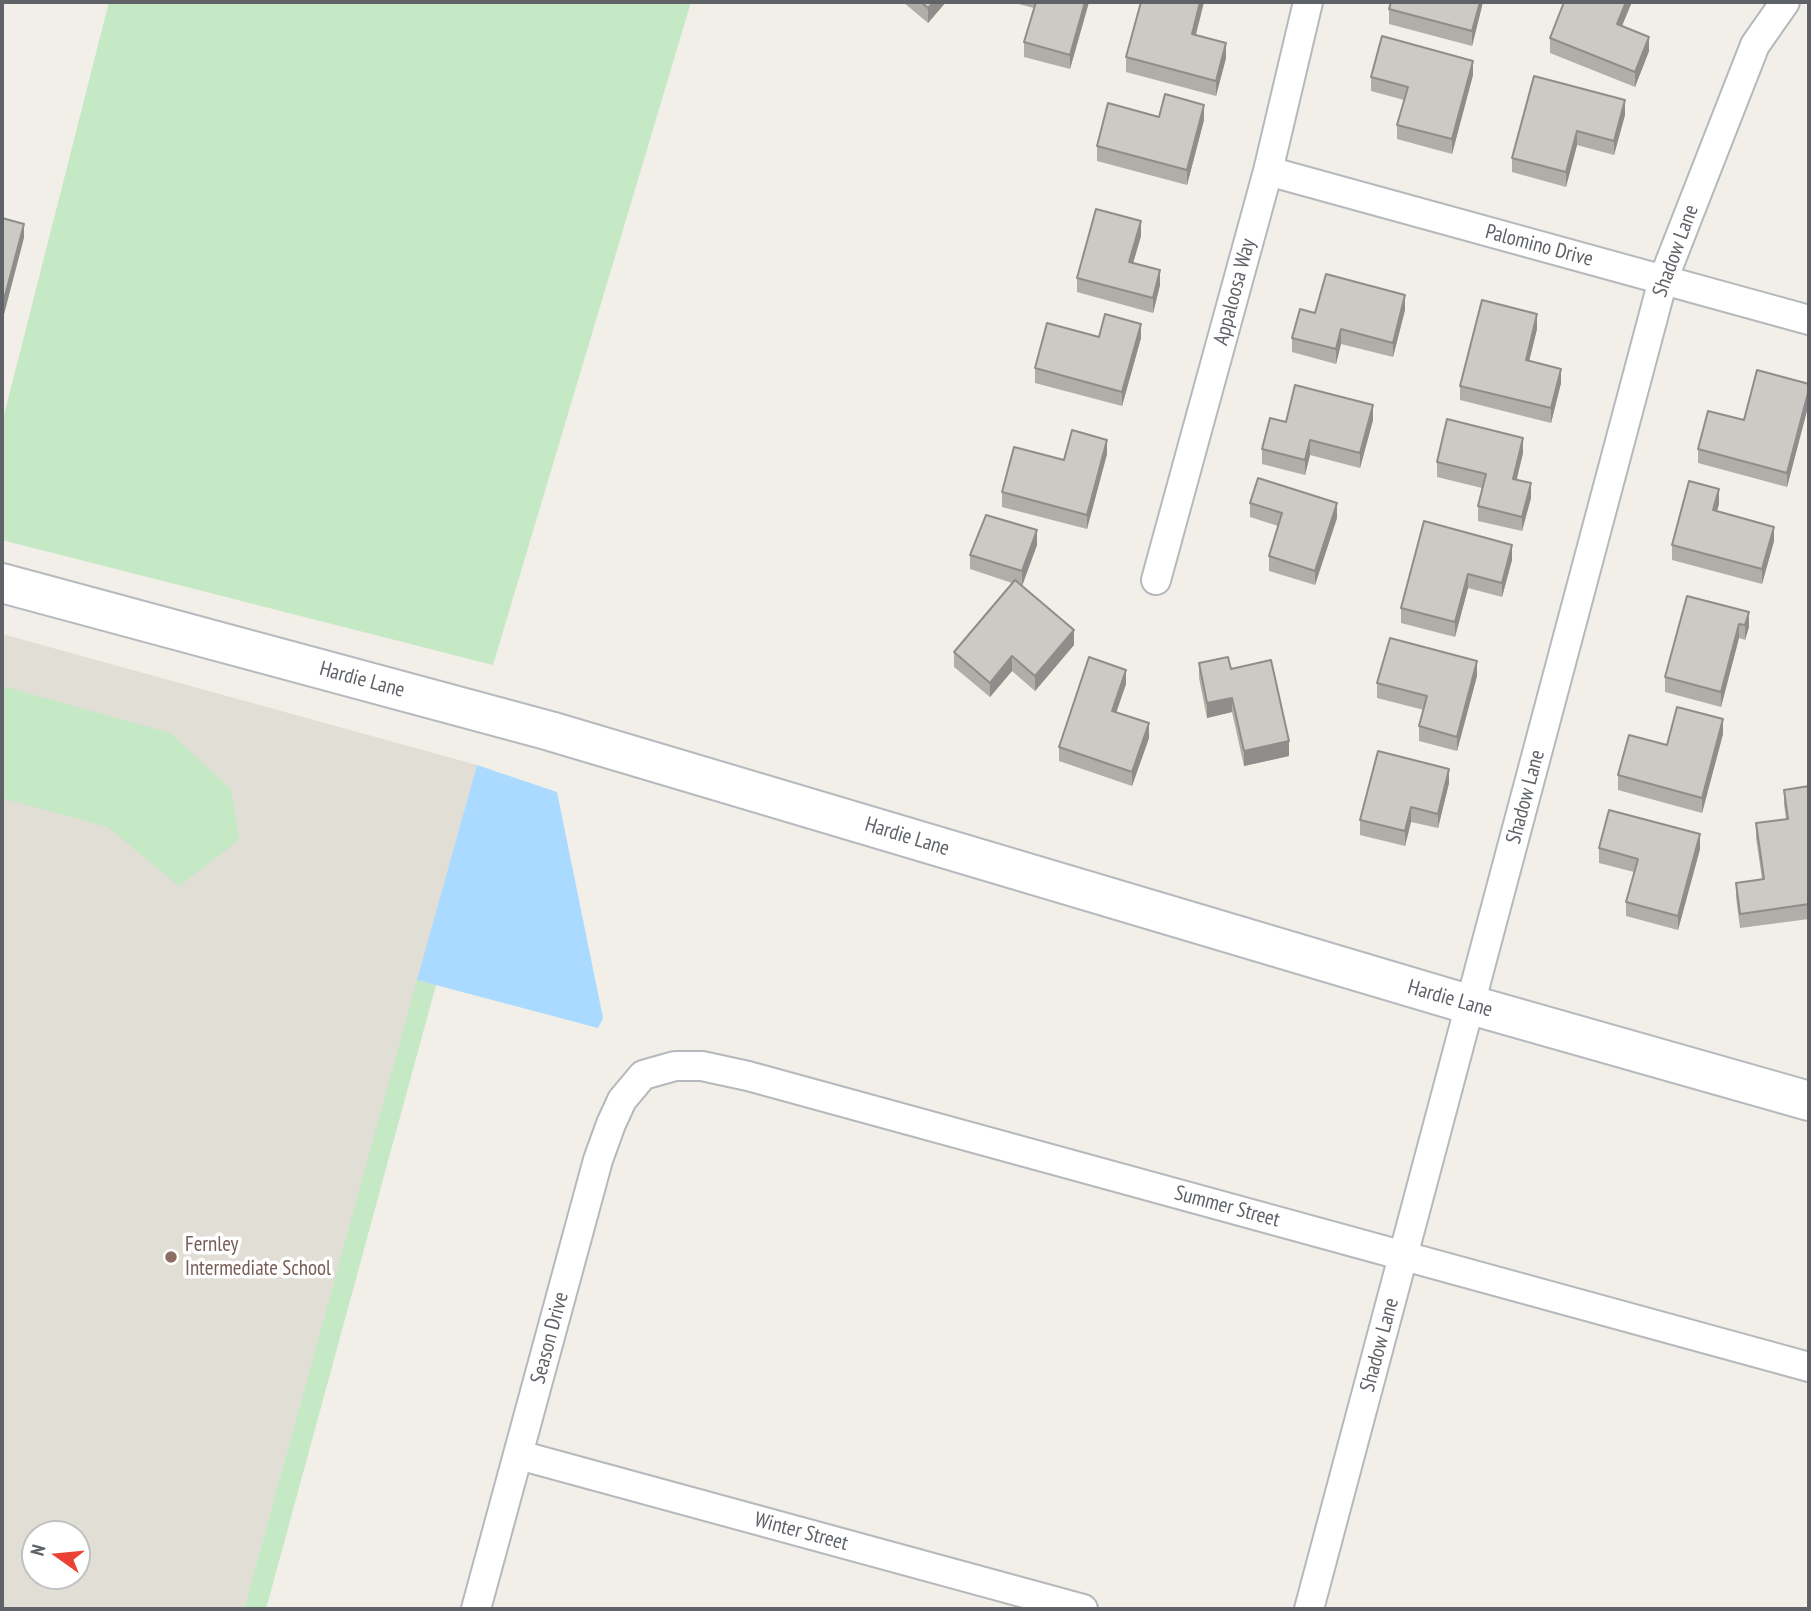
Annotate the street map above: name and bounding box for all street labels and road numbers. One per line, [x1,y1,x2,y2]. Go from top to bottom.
street label: Shadow Lane [1648,202,1704,300]
street label: Palomino Drive [1482,220,1596,272]
street label: Appaloosa Way [1209,236,1261,348]
street label: Hardie Lane [317,657,407,703]
street label: Shadow Lane [1501,747,1551,847]
street label: Hardie Lane [862,812,952,862]
street label: Hardie Lane [1405,975,1495,1023]
street label: Summer Street [1172,1181,1282,1233]
street label: Season Drive [526,1289,574,1387]
street label: Shadow Lane [1355,1295,1405,1395]
street label: Winter Street [751,1507,851,1557]

